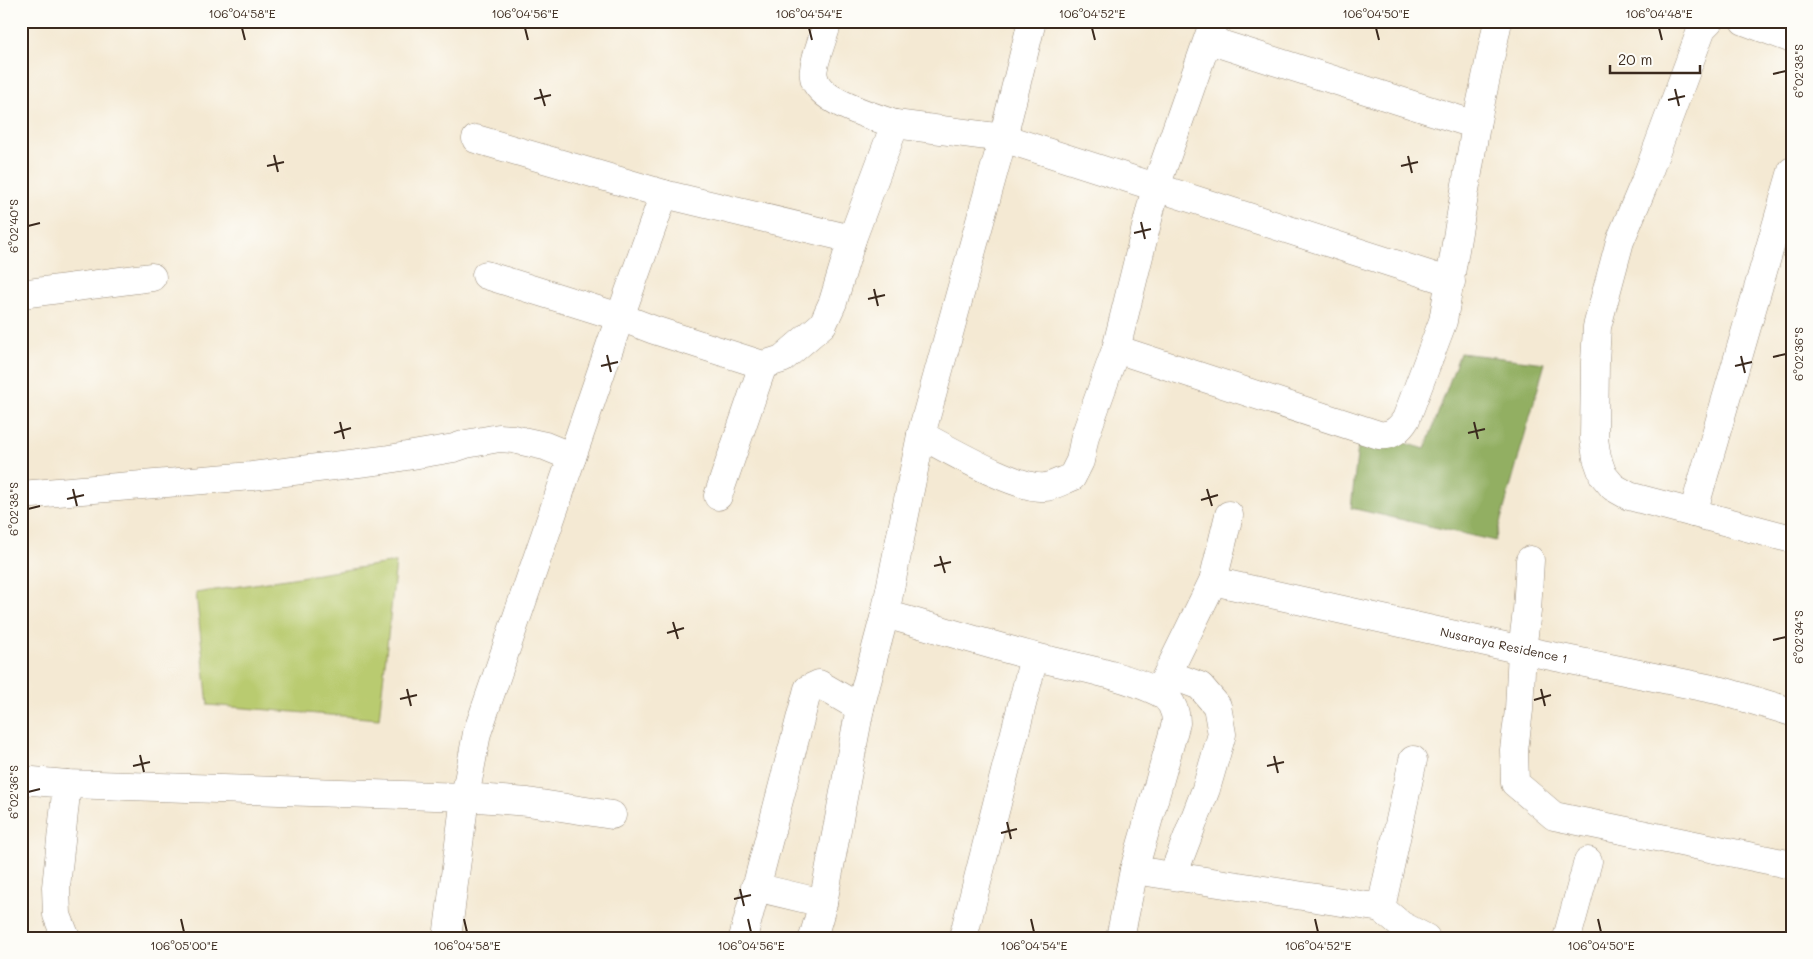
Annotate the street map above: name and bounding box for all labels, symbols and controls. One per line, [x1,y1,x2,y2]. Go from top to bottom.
text: 106°04'58"E [208,5,276,21]
text: 106°04'56"E [491,5,559,21]
text: 106°04'54"E [776,5,843,21]
text: 106°04'52"E [1059,5,1125,21]
text: 106°04'50"E [1342,5,1410,21]
text: 106°04'48"E [1625,5,1693,21]
scale bar [1610,42,1700,74]
text: 6°02'38"S [1790,44,1806,98]
text: 20 m [1618,49,1652,69]
text: 6°02'40"S [5,199,21,253]
text: 6°02'36"S [1790,327,1806,381]
text: 6°02'38"S [5,482,21,536]
text: 6°02'34"S [1790,610,1806,664]
street label: Nusaraya Residence 1 [1439,623,1569,666]
text: 6°02'36"S [5,765,21,819]
text: 106°05'00"E [150,937,218,953]
text: 106°04'58"E [433,937,501,953]
text: 106°04'56"E [717,937,785,953]
text: 106°04'54"E [1001,937,1068,953]
text: 106°04'52"E [1285,937,1351,953]
text: 106°04'50"E [1567,937,1635,953]

